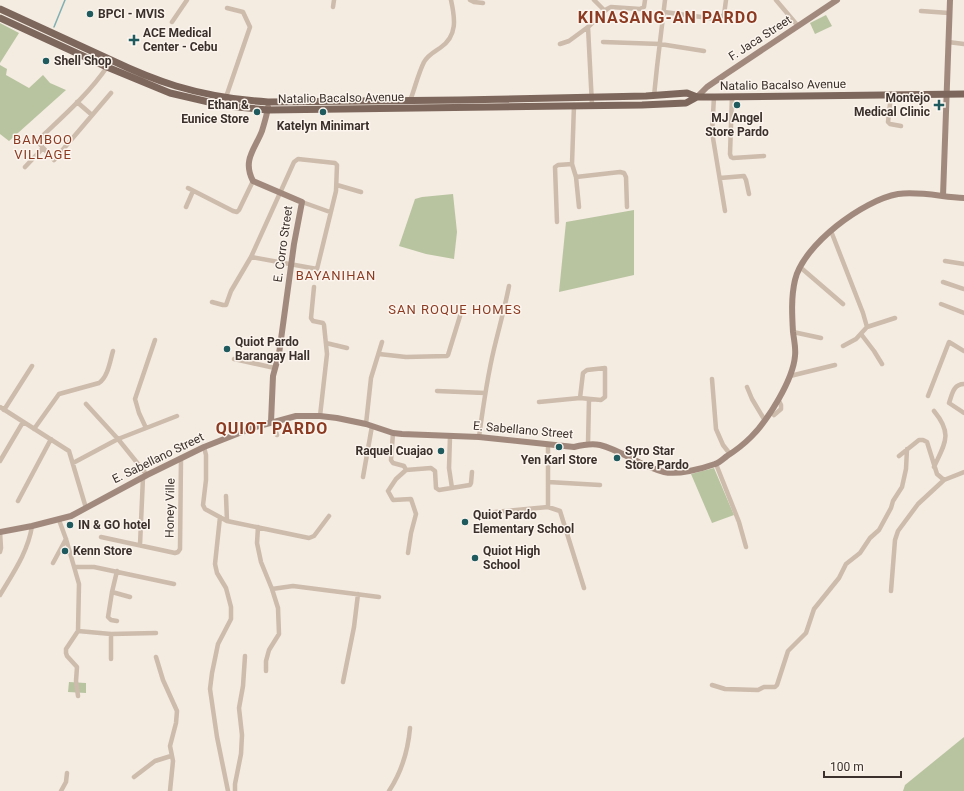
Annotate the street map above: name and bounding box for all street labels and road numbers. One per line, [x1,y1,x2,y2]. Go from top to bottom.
street label: F. Jaca Street [726,12,794,63]
street label: Natalio Bacalso Avenue [720,77,846,93]
street label: Natalio Bacalso Avenue [278,90,404,106]
street label: E. Corro Street [271,205,295,283]
street label: E. Sabellano Street [472,419,574,441]
street label: E. Sabellano Street [110,430,206,486]
street label: Honey Ville [162,478,178,538]

